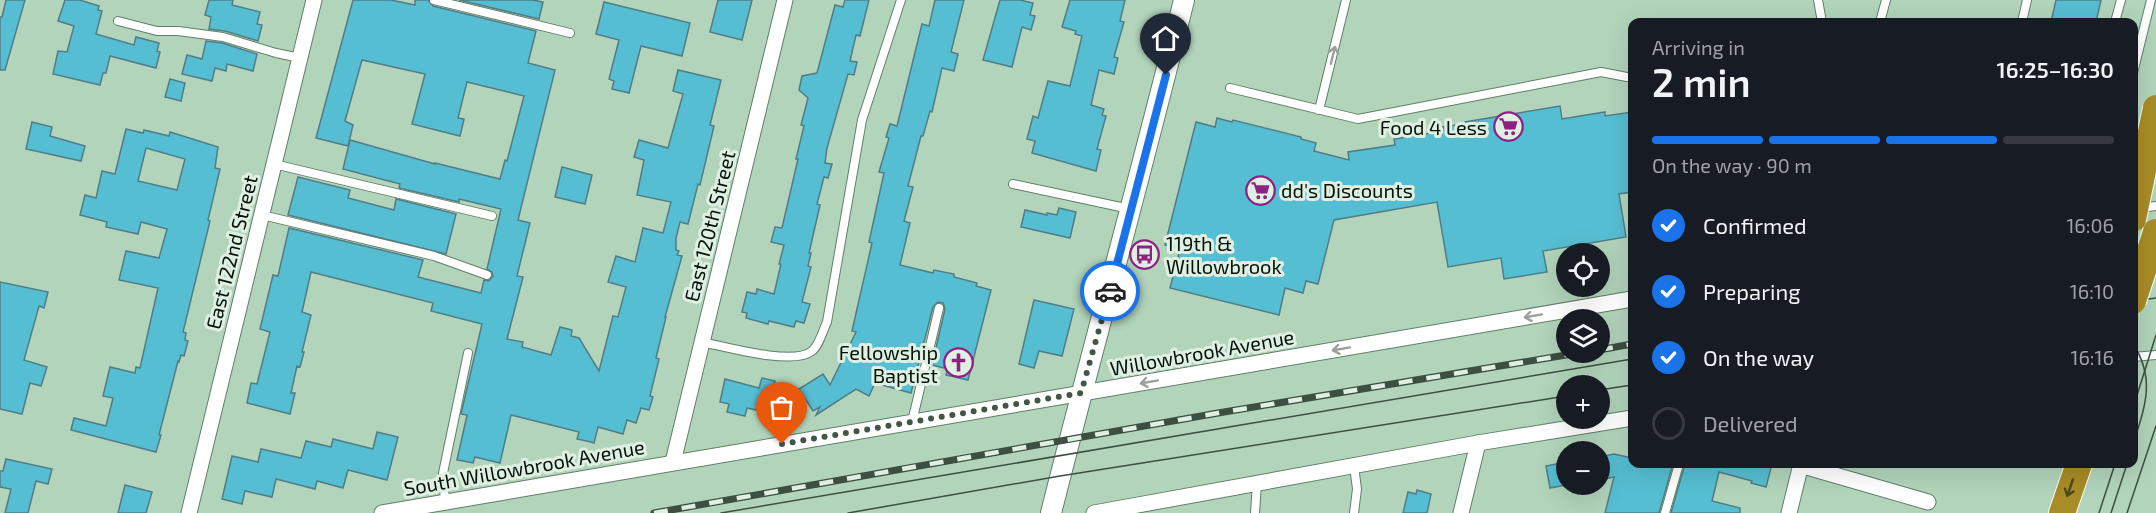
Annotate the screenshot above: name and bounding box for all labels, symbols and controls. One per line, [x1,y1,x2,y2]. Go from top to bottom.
pin [1140,13,1191,75]
icon: home [1149,22,1182,55]
text: Arriving in [1652,35,1745,59]
one-way arrow [1327,46,1339,65]
text: 16:25–16:30 [1997,56,2114,82]
text: 2 min [1652,58,1751,105]
supermarket icon: Food 4 Less [1492,111,1524,143]
place label: Food 4 Less [1380,115,1487,139]
street label: East 120th Street [679,148,739,304]
text: On the way · 90 m [1652,153,1812,177]
street label: East 122nd Street [200,172,262,332]
supermarket icon: dd's Discounts [1244,174,1276,206]
place label: dd's Discounts [1281,178,1413,202]
icon: check [1652,209,1685,242]
text: Confirmed [1703,212,1807,238]
text: 16:06 [2066,213,2114,237]
place label: 119th & Willowbrook [1166,231,1282,278]
bus stop icon: 119th & Willowbrook [1129,238,1161,270]
map controls [1556,243,1610,495]
button: locate [1556,243,1610,297]
courier [1080,261,1140,321]
icon: car [1094,275,1127,308]
icon: check [1652,275,1685,308]
text: Preparing [1703,278,1801,304]
text: 16:10 [2070,279,2114,303]
button: layers [1556,309,1610,363]
one-way arrow [1524,311,1543,322]
street label: Willowbrook Avenue [1108,324,1296,380]
place label: Fellowship Baptist [839,340,938,387]
icon: check [1652,341,1685,374]
one-way arrow [1331,344,1351,355]
text: On the way [1703,344,1814,370]
text: 16:16 [2070,345,2114,369]
church icon: Fellowship Baptist [943,347,975,379]
button: + [1556,375,1610,429]
one-way arrow [1139,377,1159,388]
pin [756,382,807,444]
icon: bag [765,391,798,424]
text: Delivered [1703,410,1798,436]
street label: South Willowbrook Avenue [402,434,646,500]
button: − [1556,441,1610,495]
one-way arrow [2064,478,2075,497]

